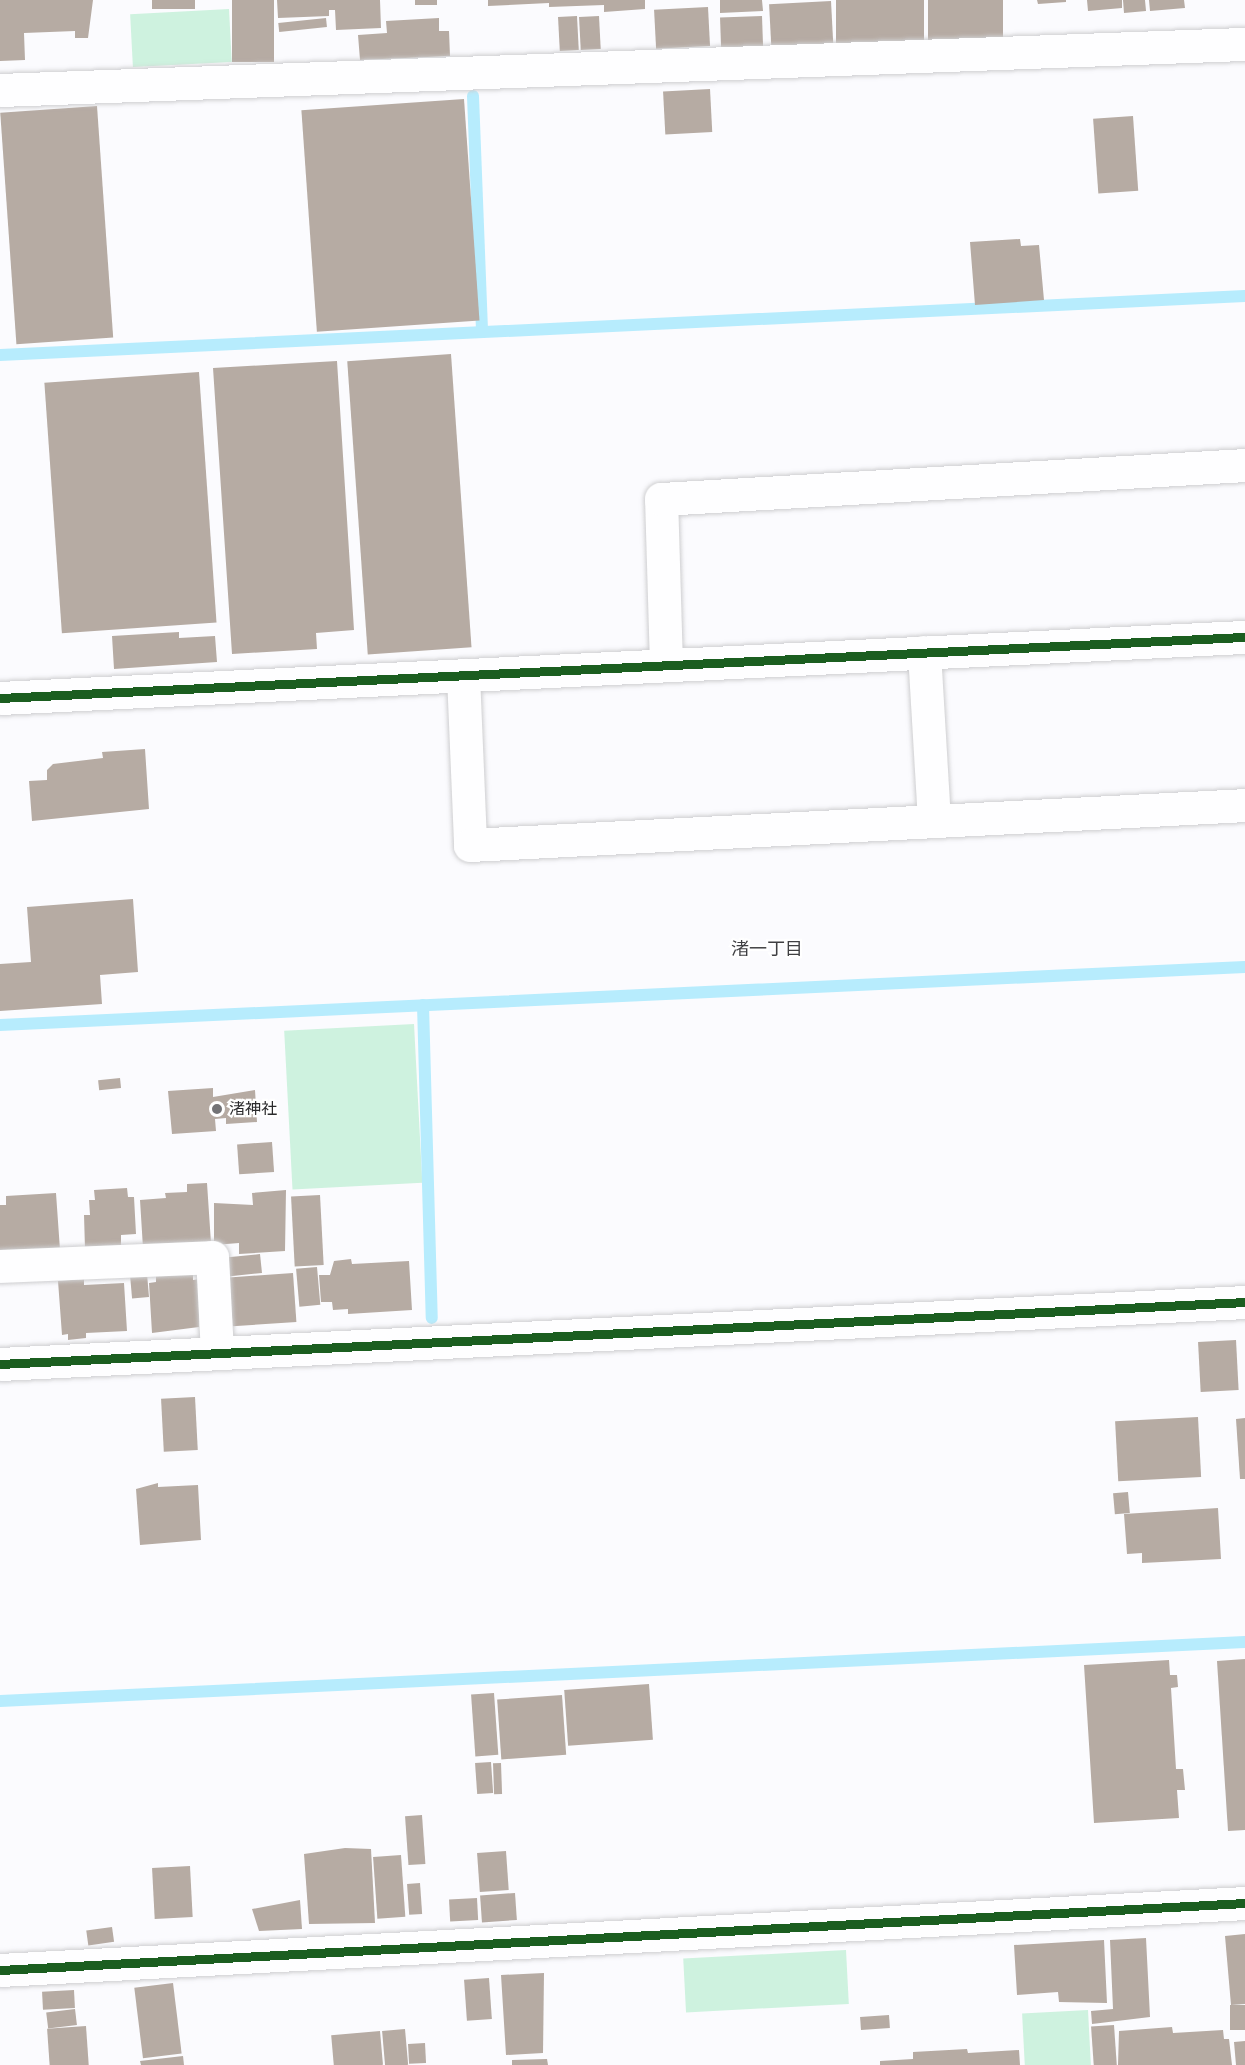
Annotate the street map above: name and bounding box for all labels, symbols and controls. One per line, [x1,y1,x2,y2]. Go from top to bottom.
district label: 渚一丁目 [731,938,803,960]
place label: 渚神社 [229,1099,277,1119]
marker: 渚神社 [210,1102,224,1116]

